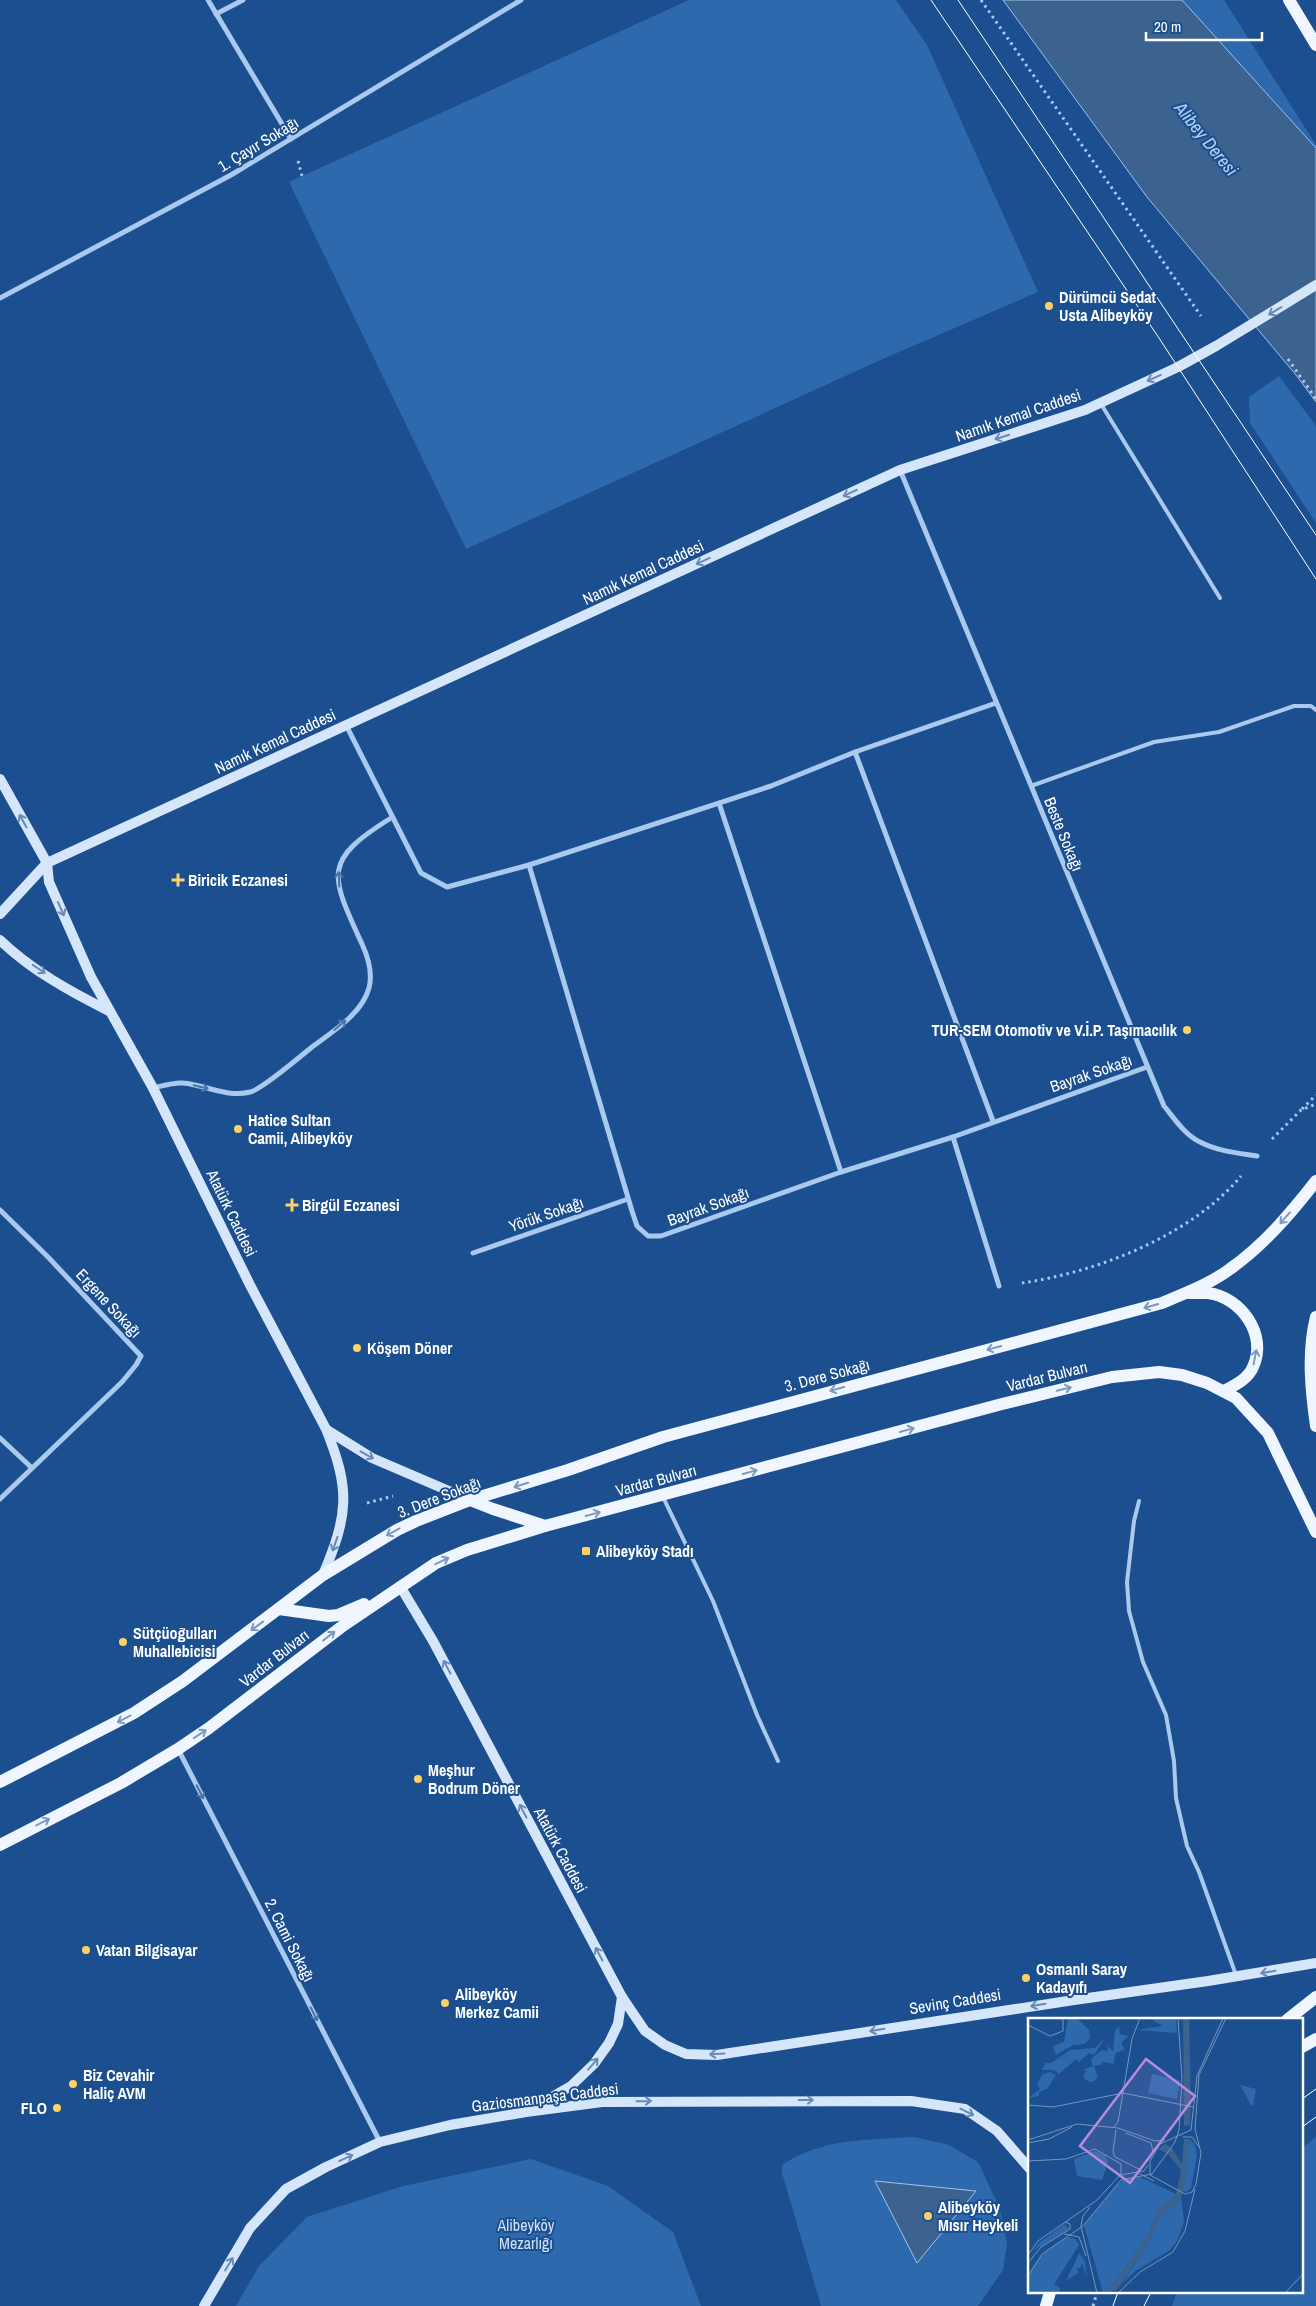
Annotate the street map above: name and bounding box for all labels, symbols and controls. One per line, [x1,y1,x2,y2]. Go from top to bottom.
scale bar [1146,10,1262,42]
text: 20 m [1154,16,1181,37]
water label: Alibey Deresi [1168,96,1244,181]
street label: 1. Çayır Sokağı [214,111,302,177]
place label: Dürümcü Sedat Usta Alibeyköy [1059,286,1157,326]
marker: Dürümcü Sedat Usta Alibeyköy [1043,300,1055,312]
one-way arrow [1268,307,1282,317]
one-way arrow [1147,374,1162,384]
street label: Namık Kemal Caddesi [952,383,1084,447]
one-way arrow [995,433,1011,442]
one-way arrow [843,488,858,498]
street label: Namık Kemal Caddesi [579,534,707,610]
one-way arrow [696,557,711,566]
street label: Namık Kemal Caddesi [211,703,339,779]
street label: Beste Sokağı [1039,794,1089,874]
one-way arrow [18,814,28,828]
place label: Biricik Eczanesi [188,869,288,891]
one-way arrow [334,872,343,888]
marker: Biricik Eczanesi [172,874,184,886]
one-way arrow [56,901,66,916]
one-way arrow [31,964,45,974]
one-way arrow [333,1019,346,1030]
place label: TUR-SEM Otomotiv ve V.İ.P. Taşımacılık [931,1019,1178,1041]
marker: TUR-SEM Otomotiv ve V.İ.P. Taşımacılık [1181,1024,1193,1036]
street label: Bayrak Sokağı [1047,1049,1135,1097]
one-way arrow [192,1083,208,1092]
place label: Hatice Sultan Camii, Alibeyköy [248,1109,353,1149]
marker: Hatice Sultan Camii, Alibeyköy [232,1123,244,1135]
street label: Atatürk Caddesi [201,1165,263,1260]
street label: Bayrak Sokağı [664,1181,752,1231]
street label: Yörük Sokağı [506,1191,586,1237]
place label: Birgül Eczanesi [302,1194,400,1216]
marker: Birgül Eczanesi [286,1199,298,1211]
one-way arrow [1279,1212,1291,1225]
street label: Ergene Sokağı [71,1264,147,1342]
one-way arrow [1144,1302,1160,1312]
place label: Köşem Döner [367,1337,453,1359]
marker: Köşem Döner [351,1342,363,1354]
one-way arrow [987,1343,1003,1353]
one-way arrow [1251,1350,1261,1366]
street label: 3. Dere Sokağı [782,1353,872,1397]
street label: Vardar Bulvarı [1004,1355,1090,1397]
one-way arrow [1055,1384,1071,1393]
one-way arrow [829,1385,845,1395]
one-way arrow [898,1424,914,1434]
one-way arrow [360,1451,374,1461]
street label: Vardar Bulvarı [613,1459,699,1501]
one-way arrow [741,1466,757,1476]
street label: 3. Dere Sokağı [394,1471,484,1523]
one-way arrow [513,1480,529,1490]
one-way arrow [584,1508,600,1518]
one-way arrow [387,1528,401,1538]
one-way arrow [330,1536,339,1551]
place label: Alibeyköy Stadı [596,1540,694,1562]
marker: Alibeyköy Stadı [580,1545,592,1557]
one-way arrow [434,1556,449,1566]
one-way arrow [250,1620,264,1631]
place label: Sütçüoğulları Muhallebicisi [133,1622,217,1662]
street label: Vardar Bulvarı [235,1624,313,1692]
one-way arrow [322,1630,335,1641]
marker: Sütçüoğulları Muhallebicisi [117,1636,129,1648]
one-way arrow [442,1660,451,1675]
one-way arrow [117,1715,132,1724]
one-way arrow [193,1729,207,1739]
place label: Meşhur Bodrum Döner [428,1759,521,1799]
marker: Meşhur Bodrum Döner [412,1773,424,1785]
one-way arrow [196,1784,205,1799]
street label: Atatürk Caddesi [529,1802,593,1897]
one-way arrow [518,1803,528,1818]
one-way arrow [36,1817,51,1827]
street label: 2. Cami Sokağı [260,1895,320,1985]
place label: Vatan Bilgisayar [96,1939,198,1961]
marker: Vatan Bilgisayar [80,1944,92,1956]
one-way arrow [594,1947,604,1962]
place label: Osmanlı Saray Kadayıfı [1036,1958,1128,1998]
one-way arrow [1261,1967,1277,1977]
marker: Osmanlı Saray Kadayıfı [1020,1972,1032,1984]
place label: Alibeyköy Merkez Camii [455,1983,539,2023]
street label: Sevinç Caddesi [908,1983,1002,2019]
marker: Alibeyköy Merkez Camii [439,1997,451,2009]
one-way arrow [1030,2000,1046,2010]
one-way arrow [309,2007,319,2022]
inset map [1028,2018,1304,2294]
one-way arrow [870,2025,886,2035]
one-way arrow [709,2050,725,2059]
one-way arrow [587,2057,599,2070]
place label: Biz Cevahir Haliç AVM [83,2064,155,2104]
street label: Gaziosmanpaşa Caddesi [470,2077,620,2117]
marker: Biz Cevahir Haliç AVM [67,2078,79,2090]
one-way arrow [798,2095,814,2105]
place label: FLO [21,2097,47,2119]
one-way arrow [635,2097,651,2106]
marker: FLO [51,2102,63,2114]
one-way arrow [959,2107,974,2117]
one-way arrow [338,2152,353,2162]
place label: Alibeyköy Mısır Heykeli [938,2196,1018,2236]
marker: Alibeyköy Mısır Heykeli [922,2210,934,2222]
park label: Alibeyköy Mezarlığı [497,2214,555,2254]
one-way arrow [224,2258,234,2272]

